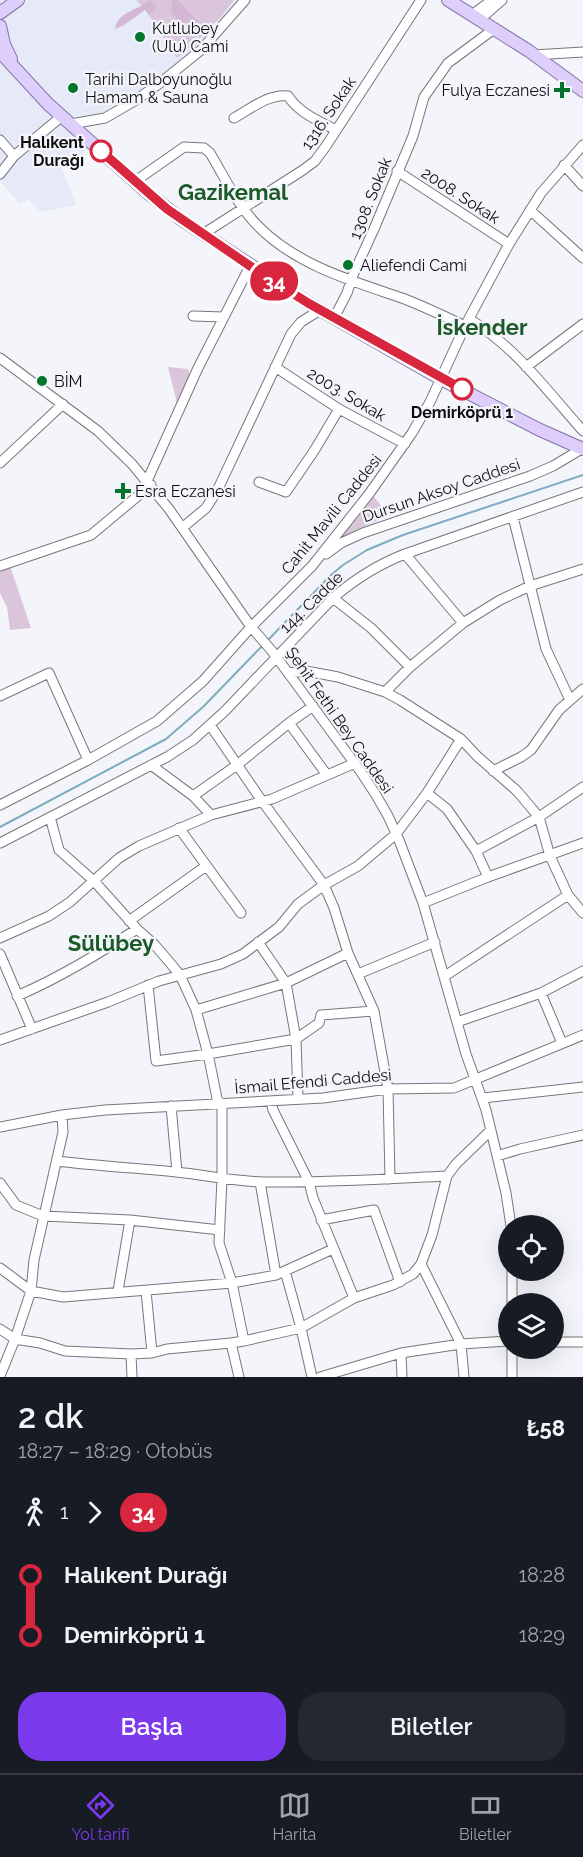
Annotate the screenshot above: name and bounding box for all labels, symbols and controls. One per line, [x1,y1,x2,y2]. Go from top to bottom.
place label: Kutlubey (Ulu) Cami [152,19,228,56]
marker: Kutlubey (Ulu) Cami [133,30,147,44]
place label: Tarihi Dalboyunoğlu Hamam & Sauna [85,70,232,107]
street label: 1316. Sokak [297,73,360,153]
marker: Tarihi Dalboyunoğlu Hamam & Sauna [66,81,80,95]
place label: Fulya Eczanesi [441,81,550,100]
marker: Fulya Eczanesi [555,83,569,97]
place label: Halıkent Durağı [20,133,84,170]
marker: Halıkent Durağı [90,140,112,162]
street label: 1308. Sokak [345,154,396,242]
street label: 2008. Sokak [418,163,504,228]
district label: Gazikemal [178,179,289,205]
place label: Aliefendi Cami [360,256,467,275]
marker: Aliefendi Cami [341,258,355,272]
line badge: 34 [247,262,301,300]
text: 34 [262,269,286,294]
district label: İskender [436,314,528,340]
street label: 2003. Sokak [304,364,390,426]
place label: BİM [54,371,83,391]
marker: BİM [35,374,49,388]
marker: Demirköprü 1 [451,378,473,400]
place label: Demirköprü 1 [411,403,513,422]
street label: Cahit Mavili Caddesi [277,451,386,578]
street label: Dursun Aksoy Caddesi [360,455,522,526]
place label: Esra Eczanesi [135,482,236,501]
marker: Esra Eczanesi [116,484,130,498]
street label: 144. Cadde [276,568,347,637]
street label: Şehit Fethi Bey Caddesi [282,643,397,797]
district label: Sülübey [68,930,154,956]
street label: İsmail Efendi Caddesi [234,1064,392,1098]
map controls [498,1215,564,1359]
button: locate [498,1215,564,1281]
button: layers [498,1293,564,1359]
text: 2 dk [18,1397,83,1436]
text: ₺58 [526,1415,565,1441]
text: 18:27 – 18:29 · Otobüs [18,1439,213,1463]
icon: walk [18,1496,51,1529]
icon: forward [78,1496,111,1529]
text: 1 [60,1500,69,1524]
text: 34 [132,1500,155,1525]
text: Halıkent Durağı [64,1562,227,1588]
text: 18:28 [519,1563,565,1587]
text: Demirköprü 1 [64,1622,205,1648]
text: 18:29 [519,1623,565,1647]
button: Başla [18,1692,286,1761]
button: Biletler [298,1692,565,1761]
tab: Yol tarifi [71,1789,130,1844]
tab: Harita [273,1789,316,1844]
tab: Biletler [459,1789,512,1844]

